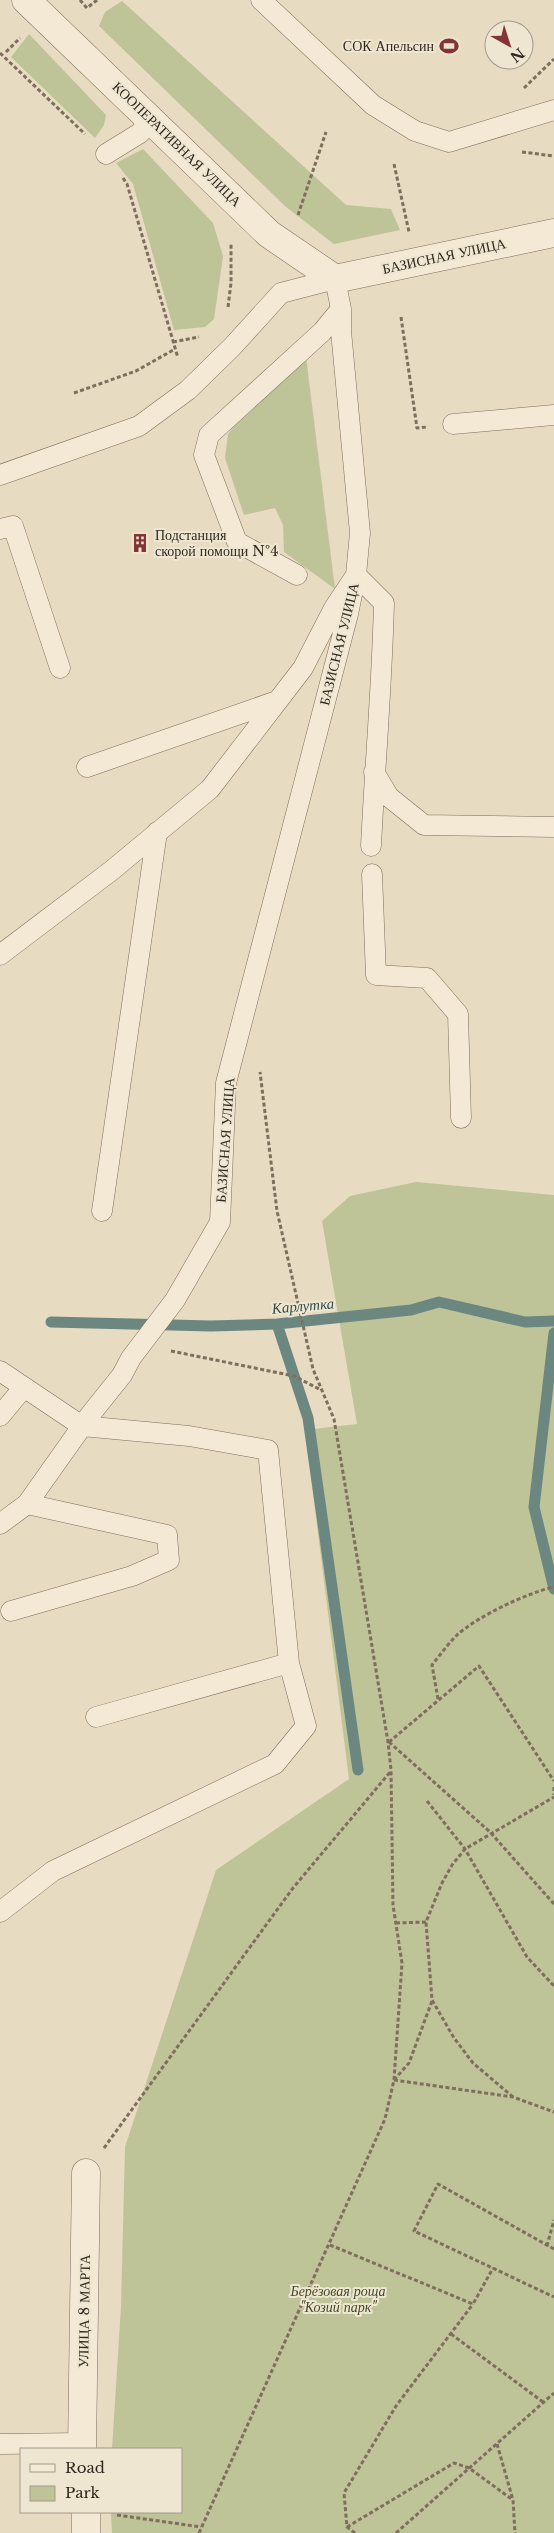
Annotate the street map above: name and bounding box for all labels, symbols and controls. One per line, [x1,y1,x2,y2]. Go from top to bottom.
north arrow [484,20,534,70]
sports icon: СОК Апельсин [438,35,460,57]
place label: СОК Апельсин [343,37,434,55]
text: N [506,44,528,66]
street label: КООПЕРАТИВНАЯ УЛИЦА [109,78,246,211]
street label: БАЗИСНАЯ УЛИЦА [381,234,508,278]
place label: Подстанция скорой помощи №4 [155,526,278,560]
building icon: Подстанция скорой помощи №4 [129,532,151,554]
street label: БАЗИСНАЯ УЛИЦА [315,580,363,707]
street label: БАЗИСНАЯ УЛИЦА [212,1076,238,1203]
water label: Карлутка [270,1293,335,1318]
street label: УЛИЦА 8 МАРТА [74,2253,94,2368]
park label: Берёзовая роща "Козий парк" [289,2282,386,2316]
legend [20,2448,182,2513]
text: Road [65,2458,105,2477]
text: Park [65,2483,101,2502]

